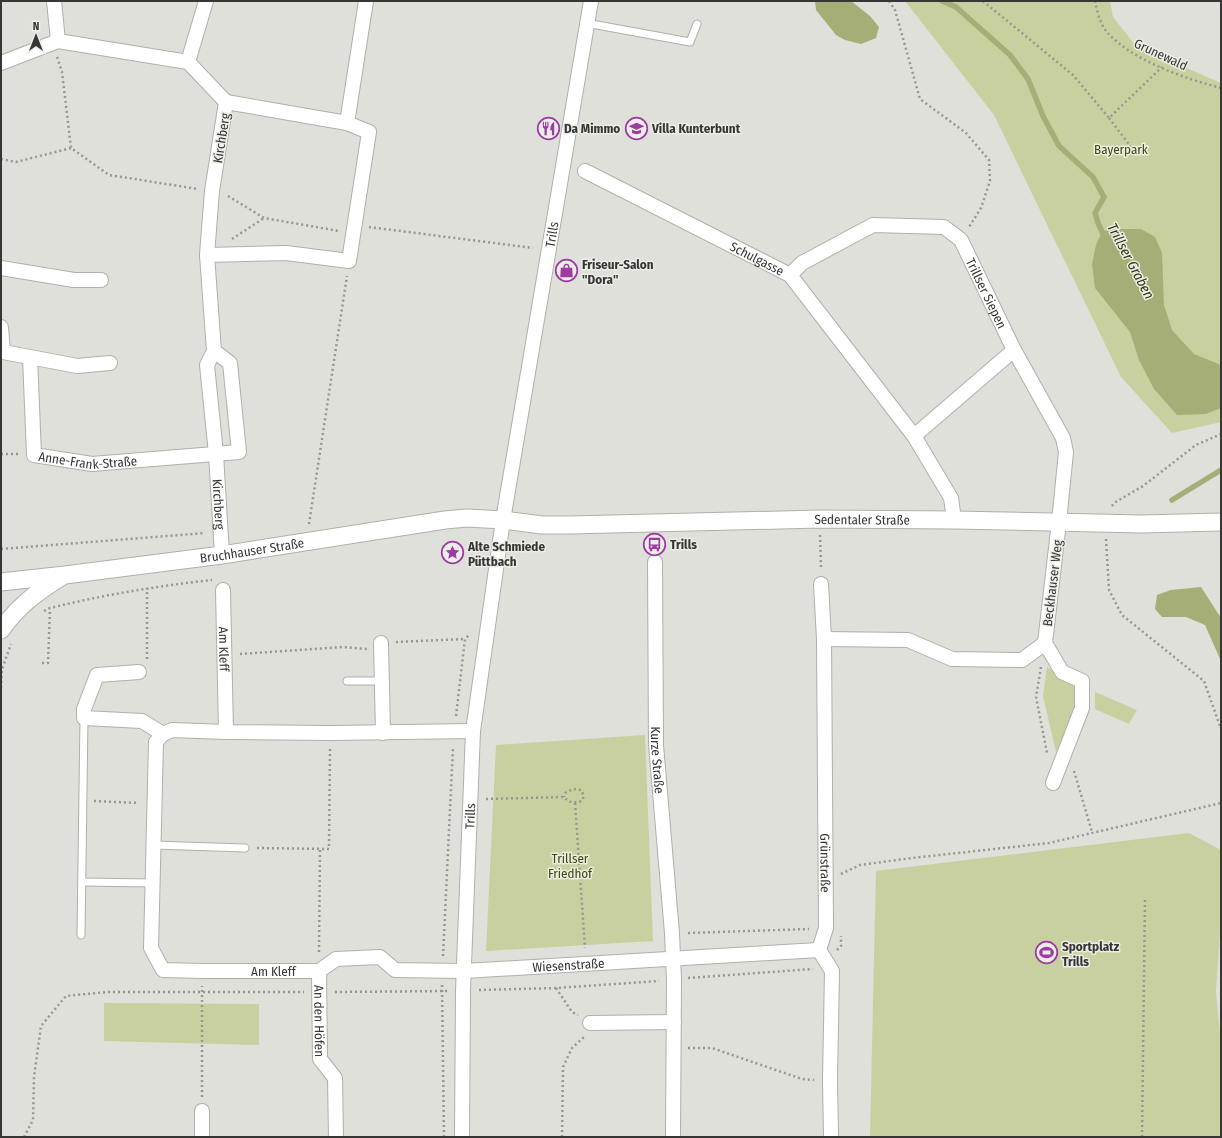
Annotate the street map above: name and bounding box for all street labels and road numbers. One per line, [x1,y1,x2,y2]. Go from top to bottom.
street label: Grunewald [1132,36,1190,73]
street label: Kirchberg [210,111,233,164]
street label: Trills [542,220,562,249]
street label: Schulgasse [727,239,786,279]
street label: Trillser Siepen [963,256,1010,331]
street label: Anne-Frank-Straße [38,449,138,472]
street label: Kirchberg [209,479,228,531]
street label: Sedentaler Straße [814,512,910,528]
street label: Bruchhauser Straße [199,535,305,566]
street label: Beckhauser Weg [1040,538,1065,627]
street label: Am Kleff [216,627,232,672]
street label: Kurze Straße [648,726,667,794]
street label: Trills [462,802,478,829]
street label: Grünstraße [817,833,833,893]
street label: Wiesenstraße [532,956,605,975]
street label: Am Kleff [251,964,297,979]
street label: An den Höfen [311,985,327,1057]

